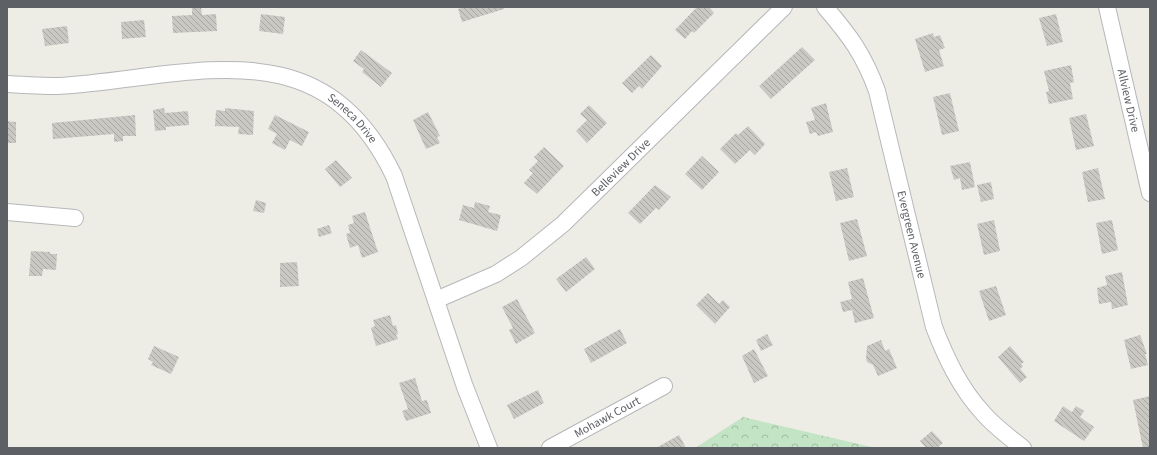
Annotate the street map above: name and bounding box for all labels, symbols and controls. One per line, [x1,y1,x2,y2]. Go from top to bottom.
street label: Allview Drive [1113,67,1144,134]
street label: Seneca Drive [324,89,381,147]
street label: Belleview Drive [587,134,654,200]
street label: Evergreen Avenue [893,189,930,280]
street label: Mohawk Court [571,392,643,442]

